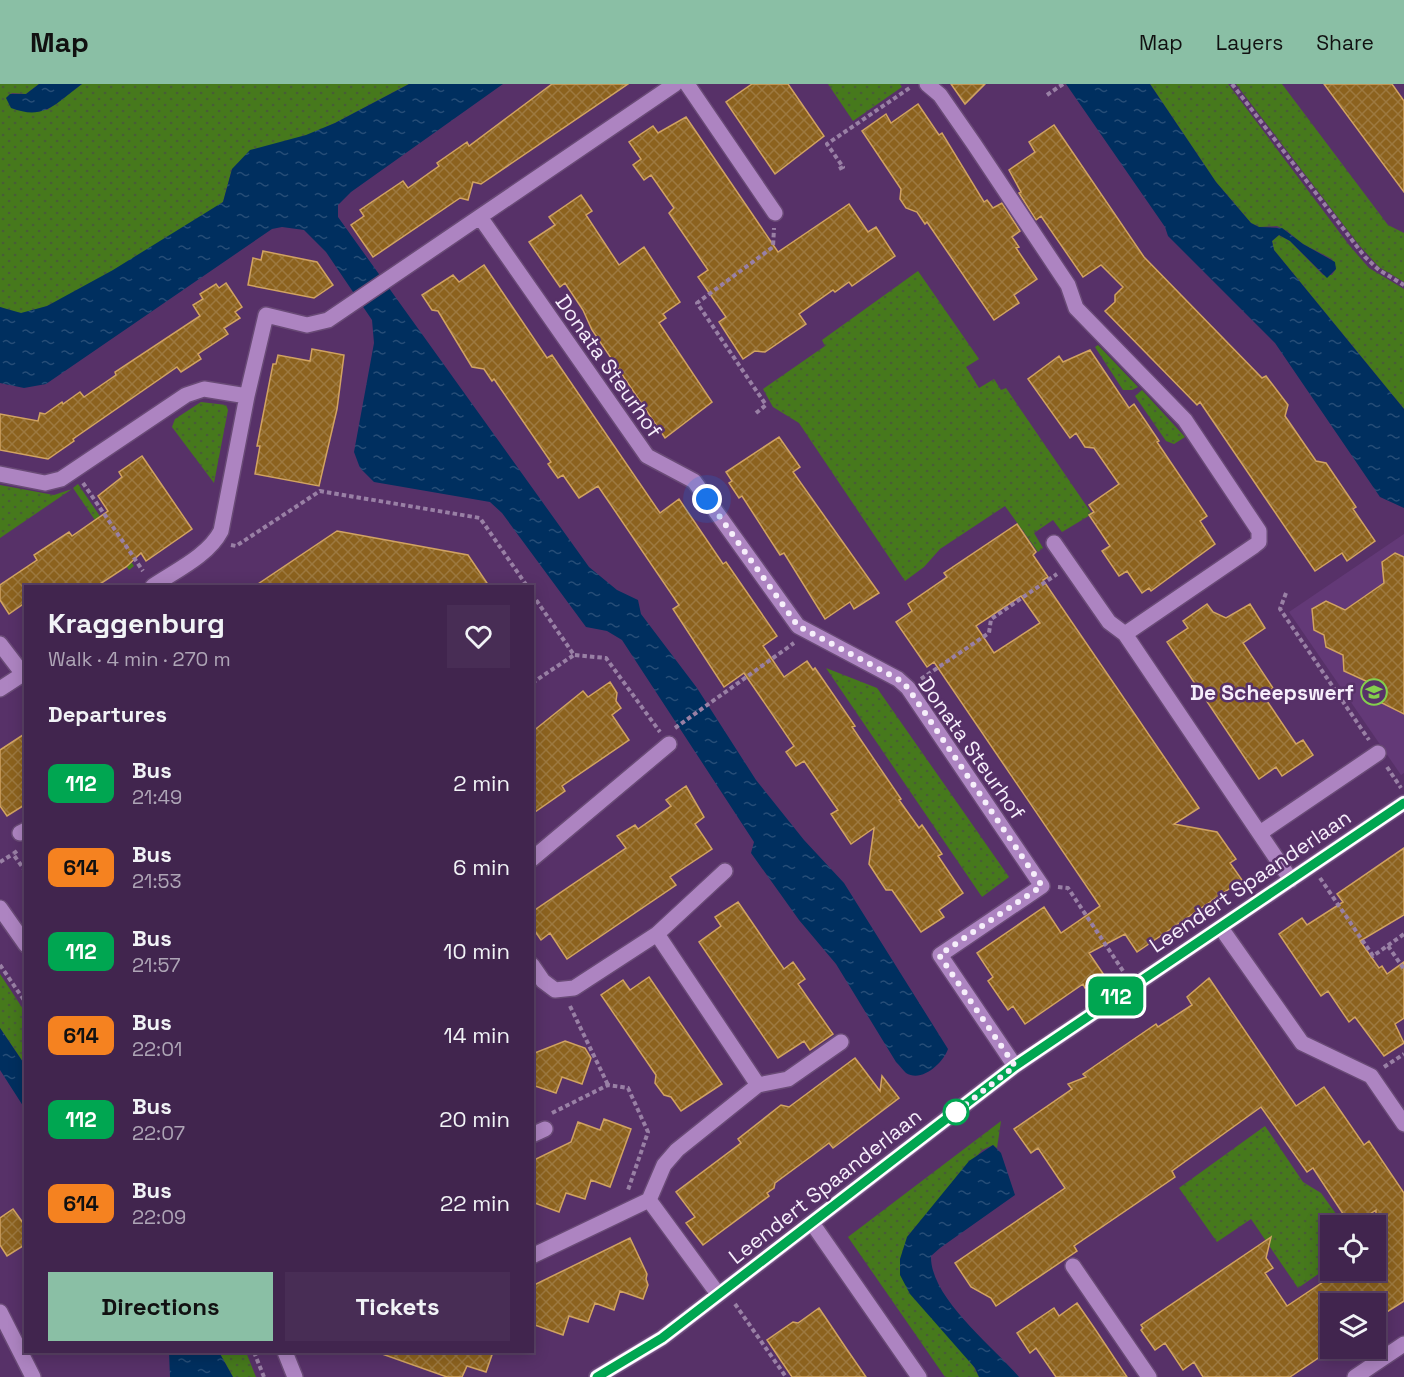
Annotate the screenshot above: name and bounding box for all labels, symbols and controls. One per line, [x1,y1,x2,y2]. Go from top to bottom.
text: Map [30,24,89,60]
text: Map [1139,29,1183,56]
text: Layers [1216,29,1283,56]
text: Share [1316,29,1374,56]
street label: Donata Steurhof [550,289,668,443]
your location [692,484,722,514]
text: Kraggenburg [48,605,225,641]
button: heart [447,605,510,668]
text: Walk · 4 min · 270 m [48,646,231,672]
street label: Donata Steurhof [913,671,1031,825]
school or university icon: De Scheepswerf [1359,677,1389,707]
place label: De Scheepswerf [1190,679,1354,706]
text: Departures [48,700,167,728]
text: Bus [132,756,172,784]
text: 2 min [453,769,510,797]
text: 112 [65,770,97,797]
text: 21:49 [132,784,182,810]
street label: Leendert Spaanderlaan [1144,803,1356,959]
text: Bus [132,840,172,868]
text: 6 min [453,853,510,881]
text: 614 [63,854,99,881]
text: 21:53 [132,868,182,894]
text: Bus [132,924,172,952]
text: 10 min [443,937,510,965]
text: 112 [65,938,97,965]
text: 21:57 [132,952,181,978]
line badge: 112 [1082,976,1150,1016]
text: 112 [1100,983,1132,1010]
text: Bus [132,1008,172,1036]
text: 14 min [444,1021,510,1049]
text: 614 [63,1022,99,1049]
text: 22:01 [132,1036,182,1062]
text: Bus [132,1092,172,1120]
unlabelled marker [943,1099,969,1125]
street label: Leendert Spaanderlaan [723,1102,927,1270]
text: 20 min [439,1105,510,1133]
text: 112 [65,1106,97,1133]
text: 22:07 [132,1120,185,1146]
text: Bus [132,1176,172,1204]
text: 22 min [440,1189,510,1217]
text: 614 [63,1190,99,1217]
text: 22:09 [132,1204,186,1230]
map controls [1320,1215,1386,1359]
button: locate [1320,1215,1386,1281]
button: Directions [48,1272,273,1341]
button: Tickets [285,1272,510,1341]
button: layers [1320,1293,1386,1359]

